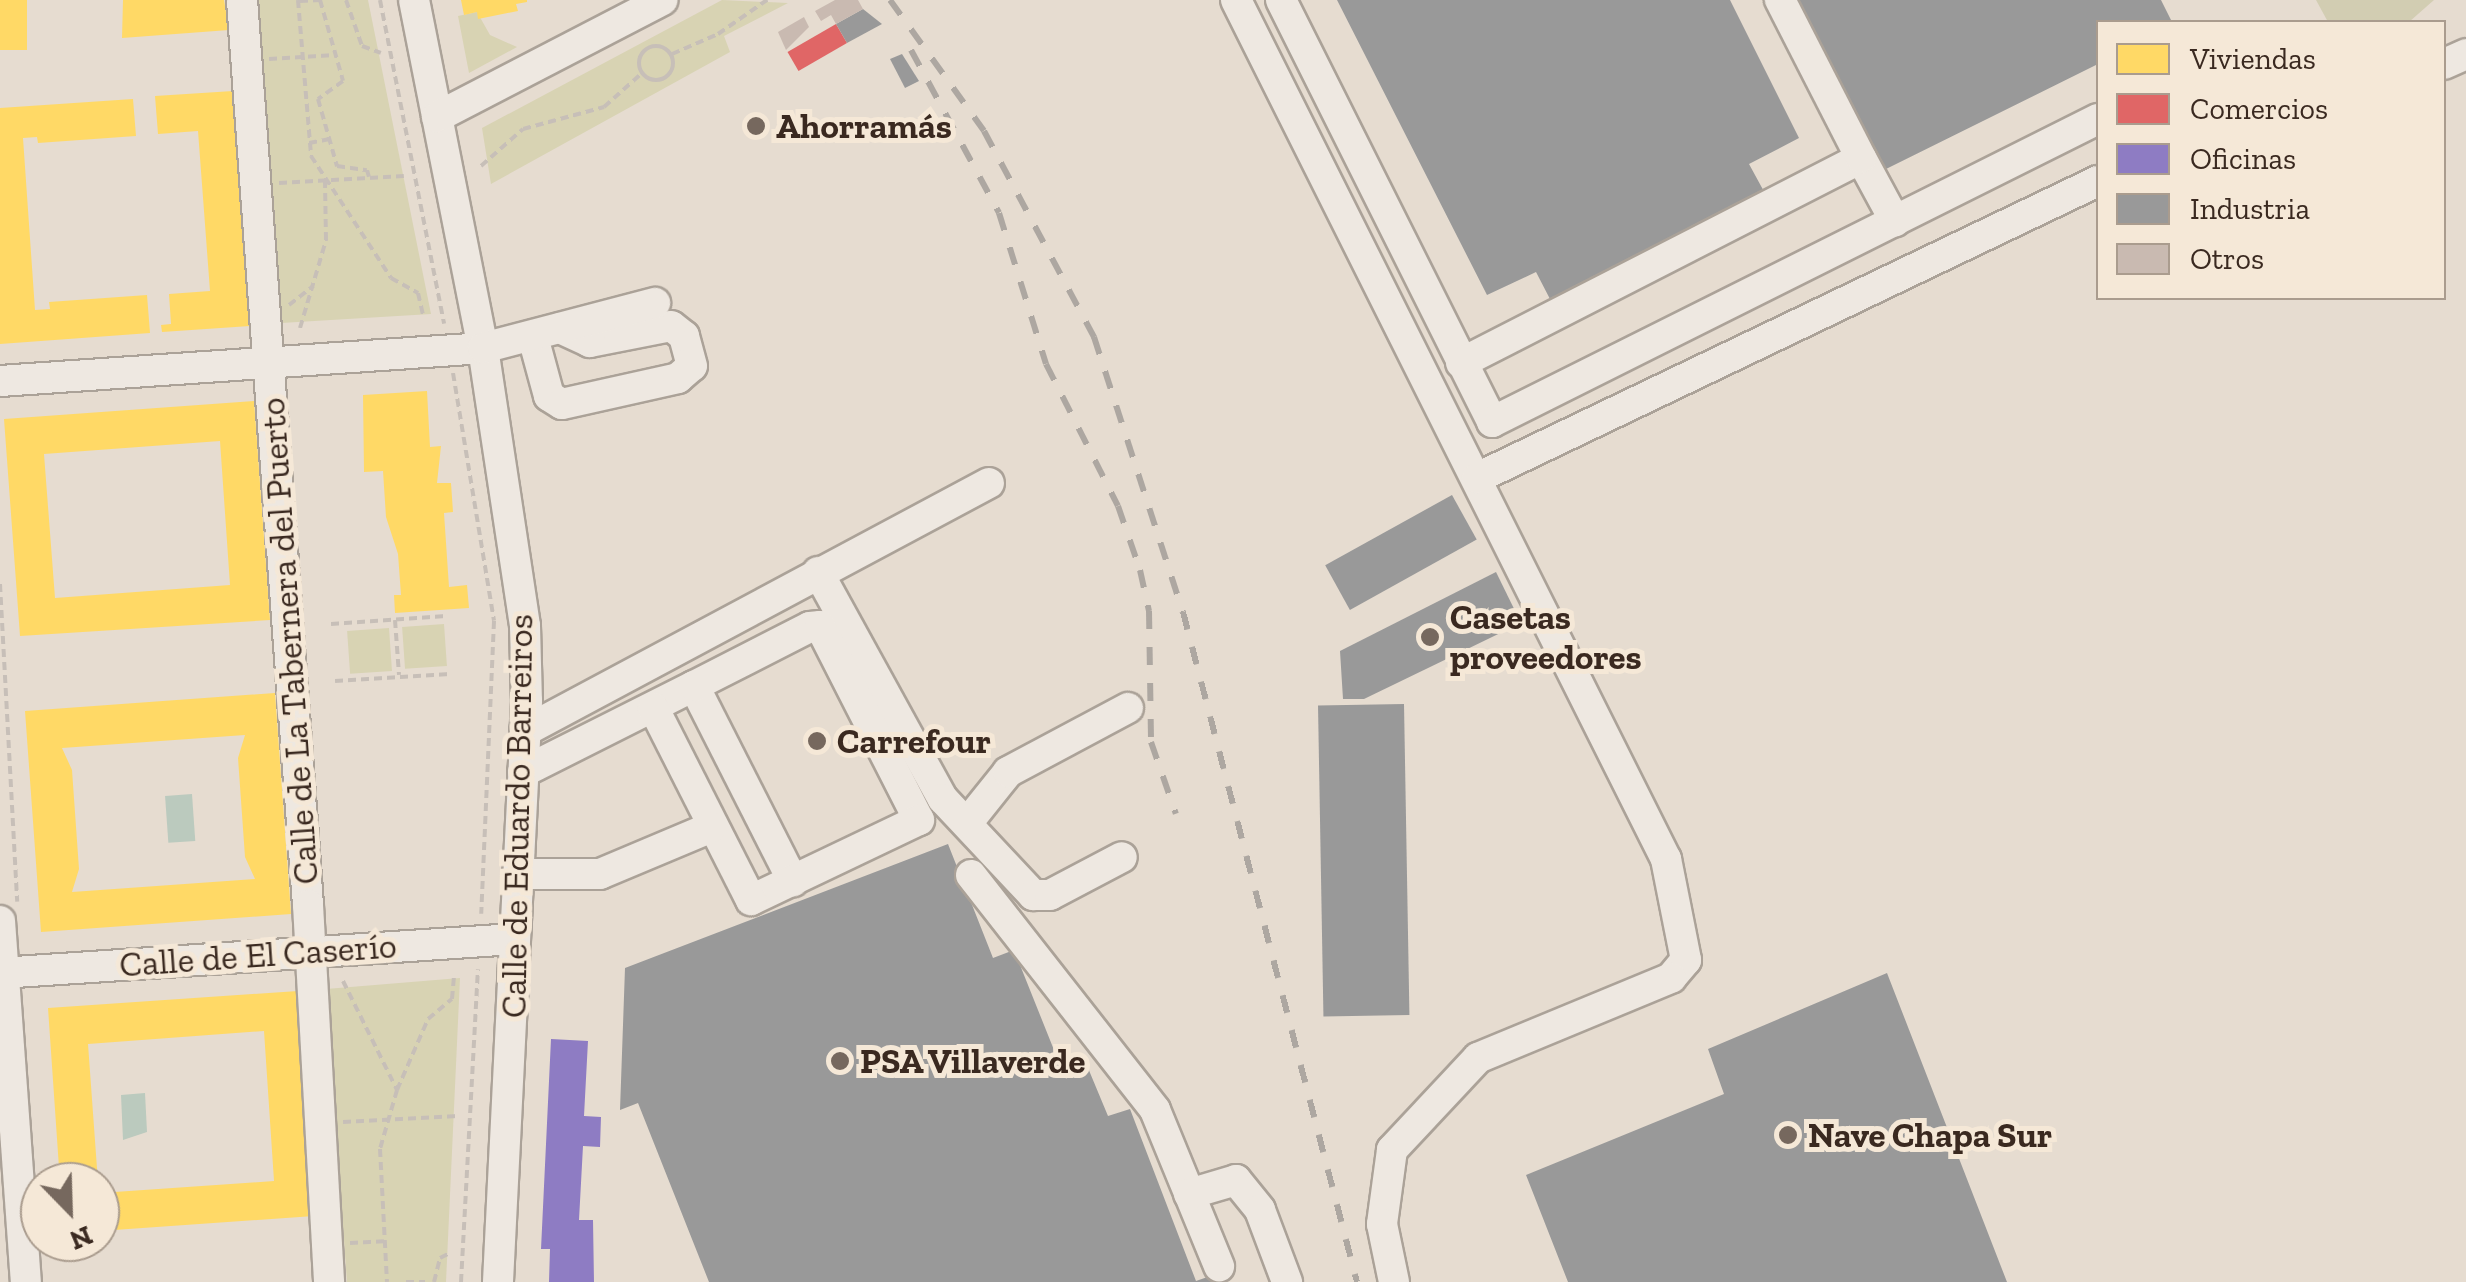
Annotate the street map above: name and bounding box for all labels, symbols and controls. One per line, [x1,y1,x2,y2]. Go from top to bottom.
legend [2096,20,2446,300]
text: Viviendas [2190,41,2316,77]
text: Comercios [2190,91,2328,127]
place label: Ahorramás [776,105,952,147]
marker: Ahorramás [745,115,767,137]
text: Oficinas [2190,141,2296,177]
text: Industria [2190,191,2310,227]
text: Otros [2190,241,2264,277]
street label: Calle de La Tabernera del Puerto [251,396,327,886]
place label: Casetas proveedores [1450,596,1642,678]
street label: Calle de Eduardo Barreiros [492,614,542,1018]
marker: Casetas proveedores [1419,626,1441,648]
place label: Carrefour [837,720,991,762]
marker: Carrefour [806,730,828,752]
street label: Calle de El Caserío [118,924,398,986]
place label: PSA Villaverde [860,1040,1088,1082]
marker: PSA Villaverde [829,1050,851,1072]
place label: Nave Chapa Sur [1808,1114,2052,1156]
marker: Nave Chapa Sur [1777,1124,1799,1146]
north arrow [20,1162,120,1262]
text: N [65,1219,97,1258]

